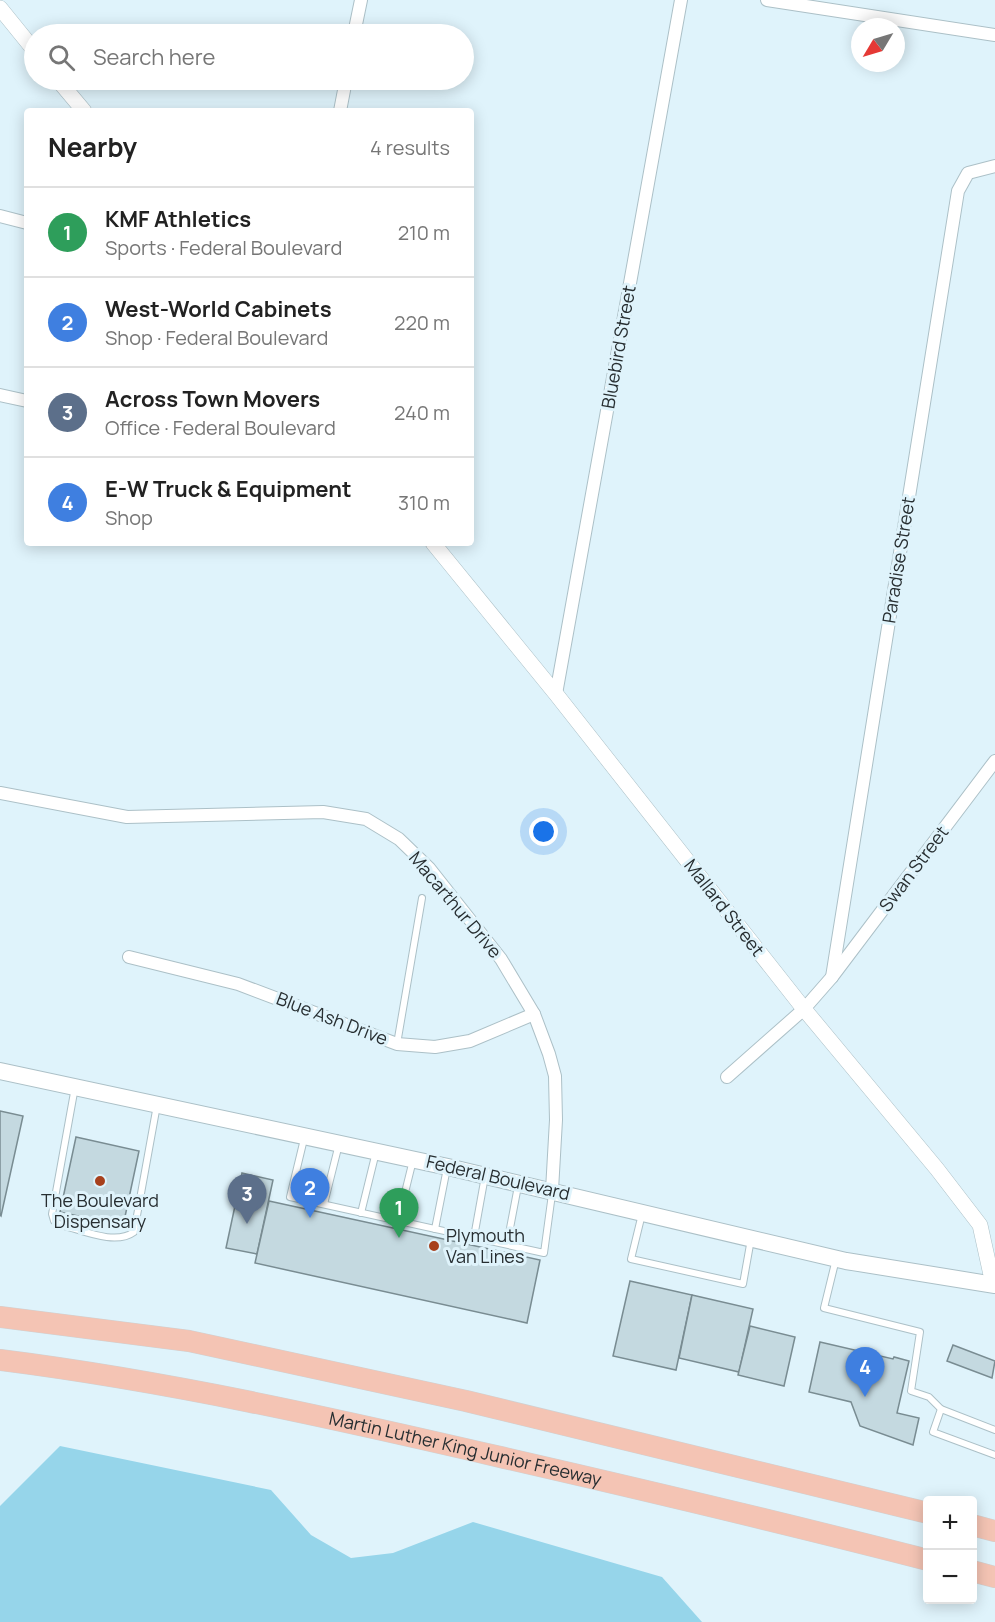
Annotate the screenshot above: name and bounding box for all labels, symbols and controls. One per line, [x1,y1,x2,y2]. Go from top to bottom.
north arrow [851,18,905,72]
search box [24,24,474,90]
icon: search [45,41,78,74]
text: Search here [93,42,215,72]
text: Nearby [48,129,137,165]
text: 4 results [370,134,450,161]
text: KMF Athletics [105,204,251,234]
text: 1 [63,219,72,246]
text: 210 m [398,219,450,246]
text: Sports · Federal Boulevard [105,234,342,261]
street label: Bluebird Street [595,283,641,410]
text: West-World Cabinets [105,294,332,324]
text: 2 [62,309,73,336]
text: 220 m [394,309,450,336]
text: Shop · Federal Boulevard [105,324,328,351]
text: Across Town Movers [105,384,320,414]
text: 3 [62,399,73,426]
text: 240 m [394,399,450,426]
text: Office · Federal Boulevard [105,414,336,441]
text: E-W Truck & Equipment [105,474,351,504]
text: 4 [61,489,74,516]
text: 310 m [398,489,450,516]
street label: Paradise Street [876,495,920,625]
text: Shop [105,504,153,531]
your location [529,817,558,846]
street label: Swan Street [873,821,953,916]
street label: Macarthur Drive [404,846,507,963]
street label: Mallard Street [679,854,770,961]
street label: Blue Ash Drive [273,986,391,1050]
street label: Federal Boulevard [424,1149,572,1205]
pin: 2 [290,1168,330,1218]
marker: The Boulevard Dispensary [93,1174,107,1188]
pin: 3 [228,1174,266,1224]
place label: The Boulevard Dispensary [41,1188,159,1233]
pin: 1 [380,1188,418,1238]
place label: Plymouth Van Lines [446,1223,525,1268]
marker: Plymouth Van Lines [427,1239,441,1253]
pin: 4 [846,1348,884,1397]
street label: Martin Luther King Junior Freeway [327,1406,605,1491]
map controls [923,1496,977,1604]
button: + [923,1496,977,1550]
button: − [923,1550,977,1604]

